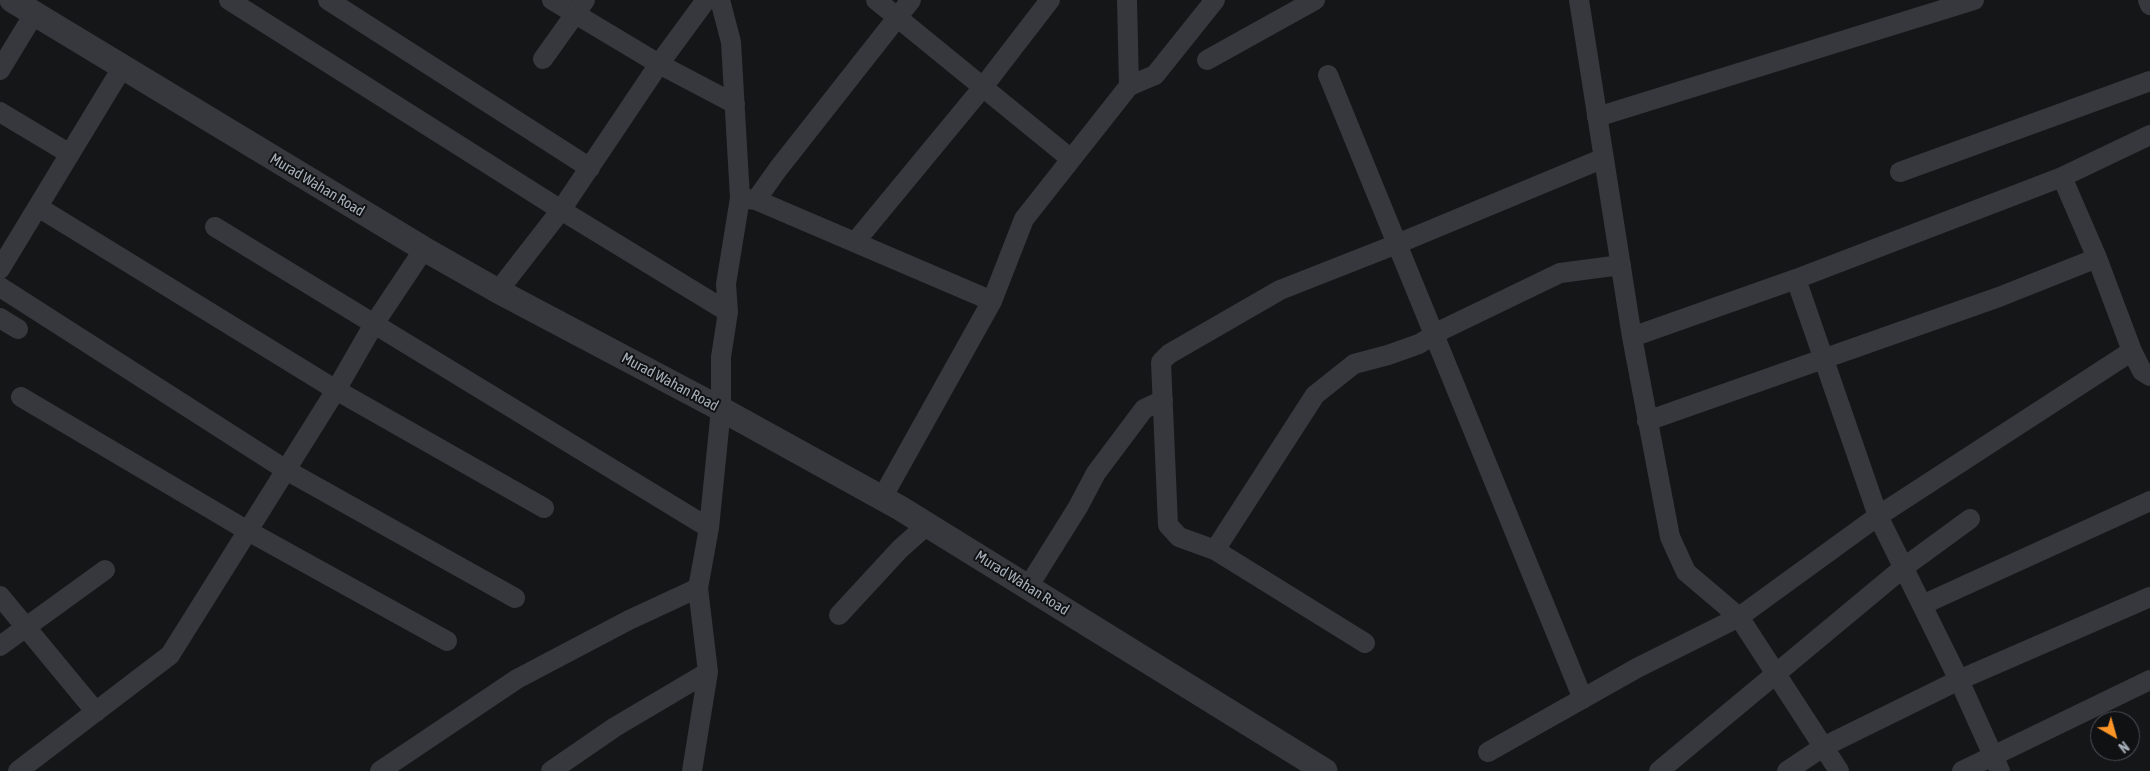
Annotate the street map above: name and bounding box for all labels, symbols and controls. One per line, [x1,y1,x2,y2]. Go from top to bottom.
street label: Murad Wahan Road [266,150,368,220]
street label: Murad Wahan Road [618,349,722,415]
street label: Murad Wahan Road [972,547,1072,619]
north arrow [2090,711,2140,761]
text: N [2115,738,2132,756]

